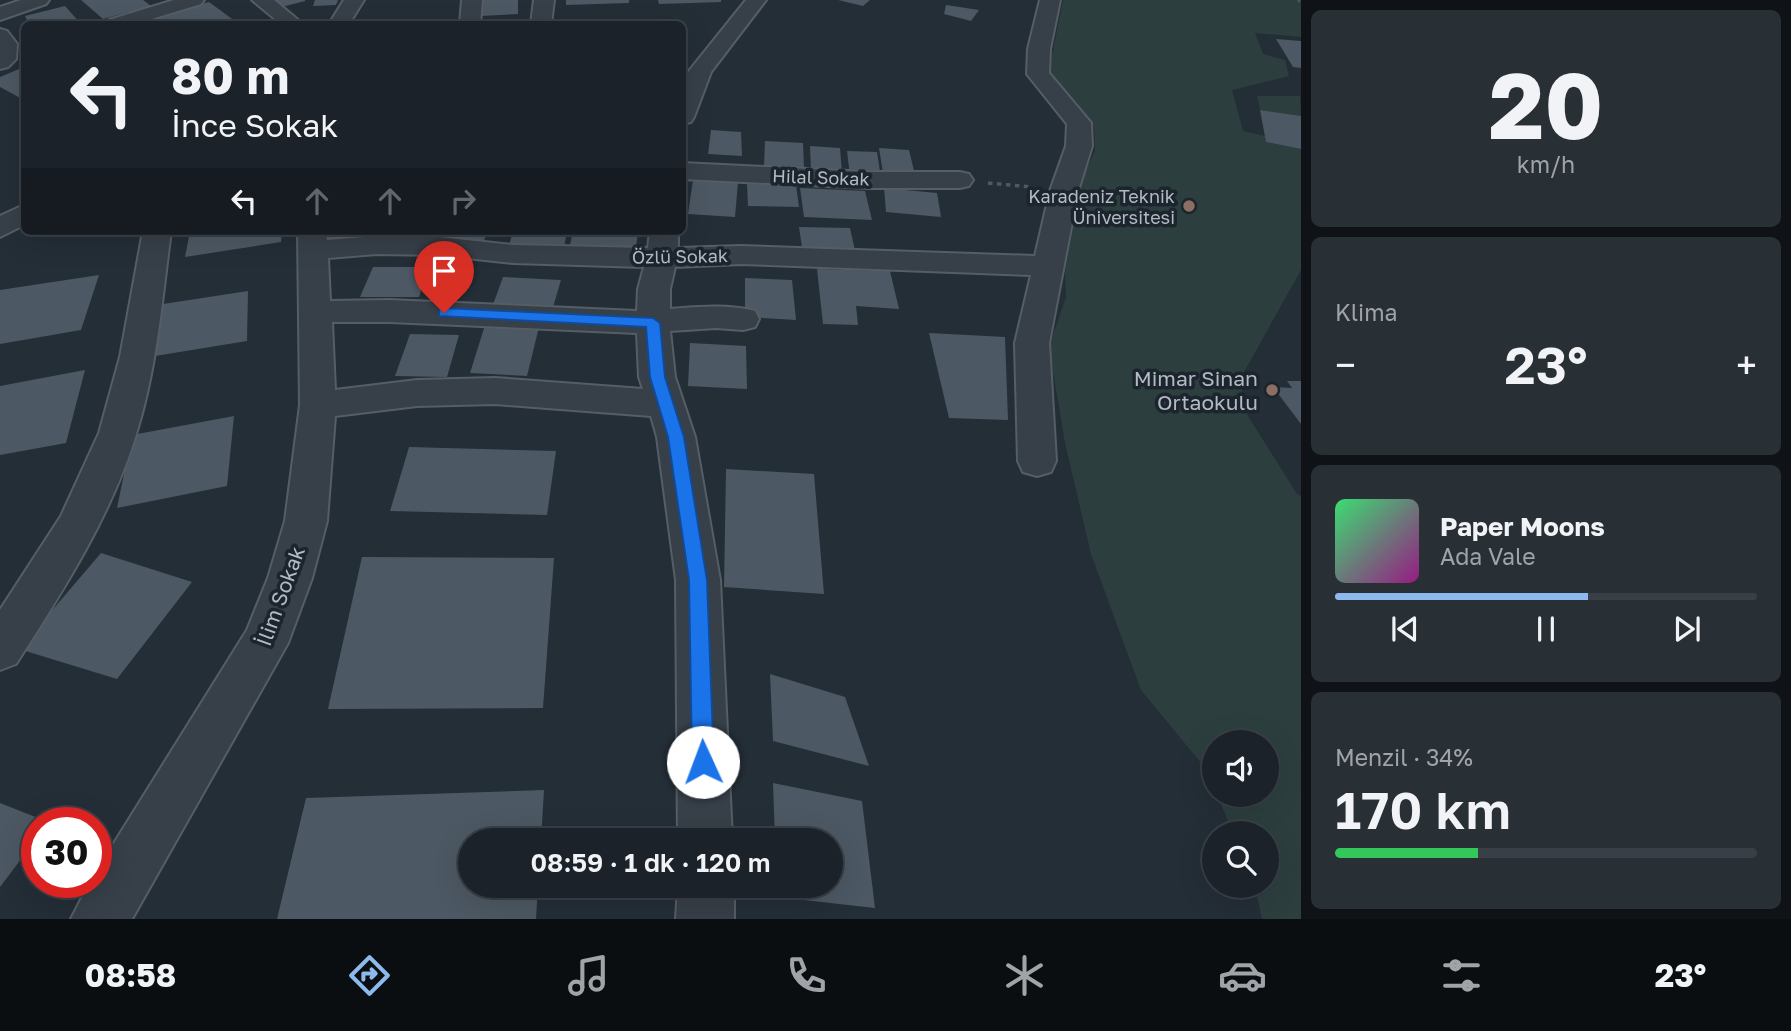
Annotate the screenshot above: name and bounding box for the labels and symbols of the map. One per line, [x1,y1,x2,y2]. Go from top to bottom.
street label: Hilal Sokak [772,164,870,190]
place label: Karadeniz Teknik Üniversitesi [1028,185,1175,228]
marker: Karadeniz Teknik Üniversitesi [1181,198,1197,214]
pin [414,241,474,313]
street label: Özlü Sokak [632,244,728,268]
place label: Mimar Sinan Ortaokulu [1134,365,1258,415]
marker: Mimar Sinan Ortaokulu [1264,382,1280,398]
street label: İlim Sokak [250,542,310,649]
position arrow [666,725,740,799]
speed limit sign: 30 [21,807,112,898]

